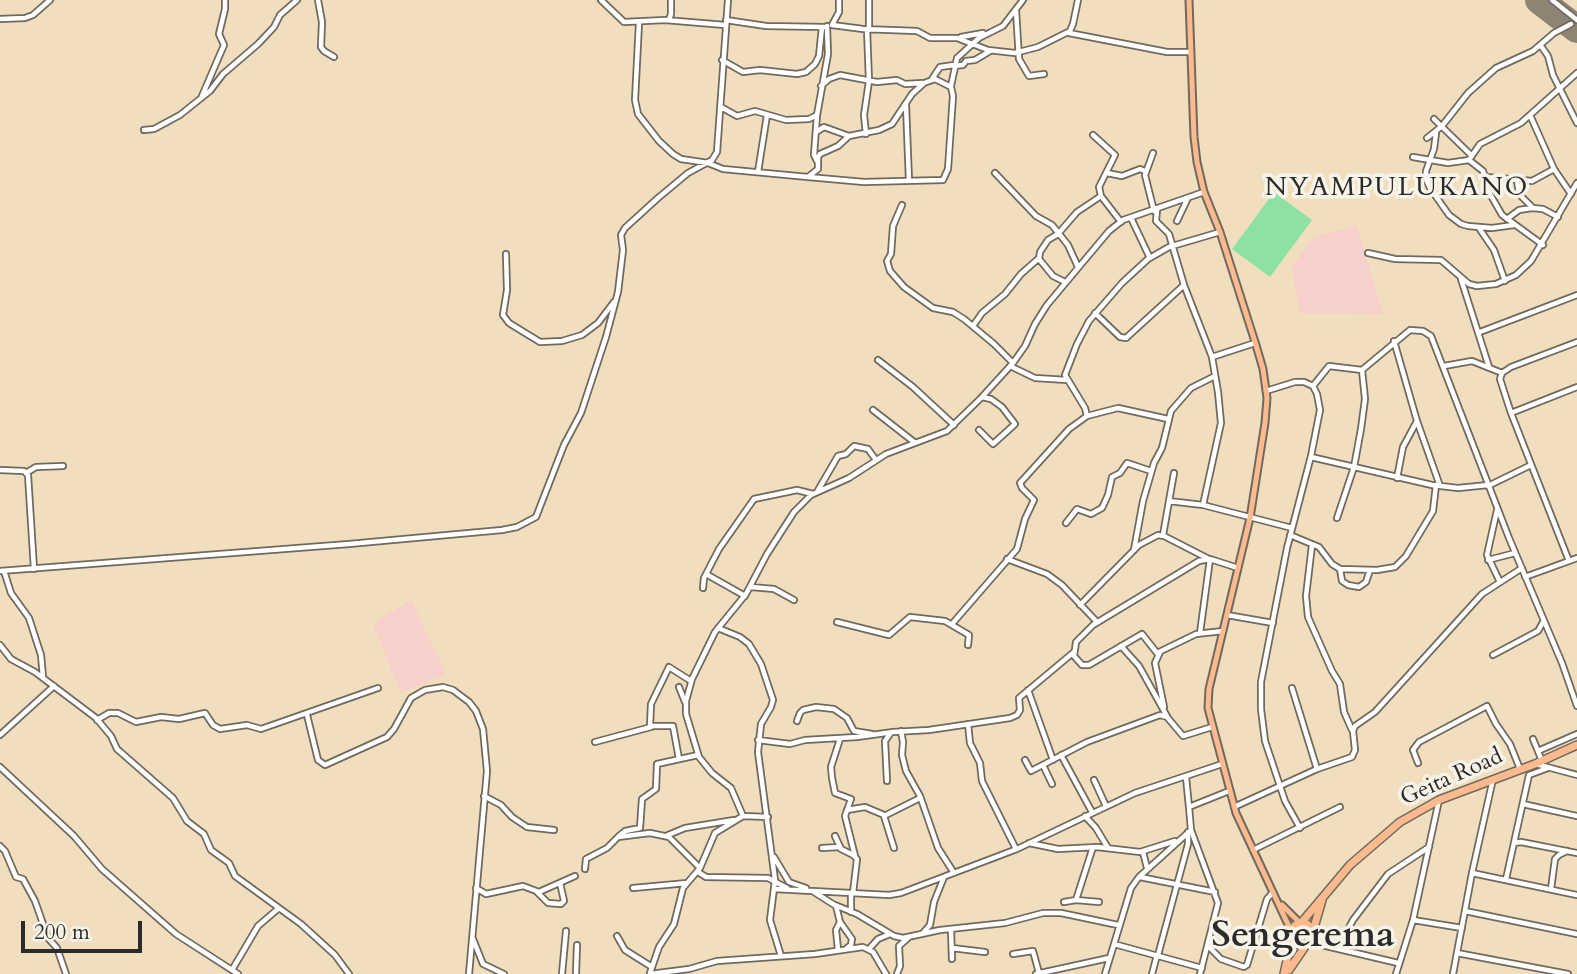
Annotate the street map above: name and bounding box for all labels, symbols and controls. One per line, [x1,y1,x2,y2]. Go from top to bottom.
district label: NYAMPULUKANO [1266,173,1528,205]
street label: Geita Road [1397,743,1507,813]
scale bar [24,908,145,952]
district label: Sengerema [1211,915,1395,959]
text: 200 m [34,918,90,947]

